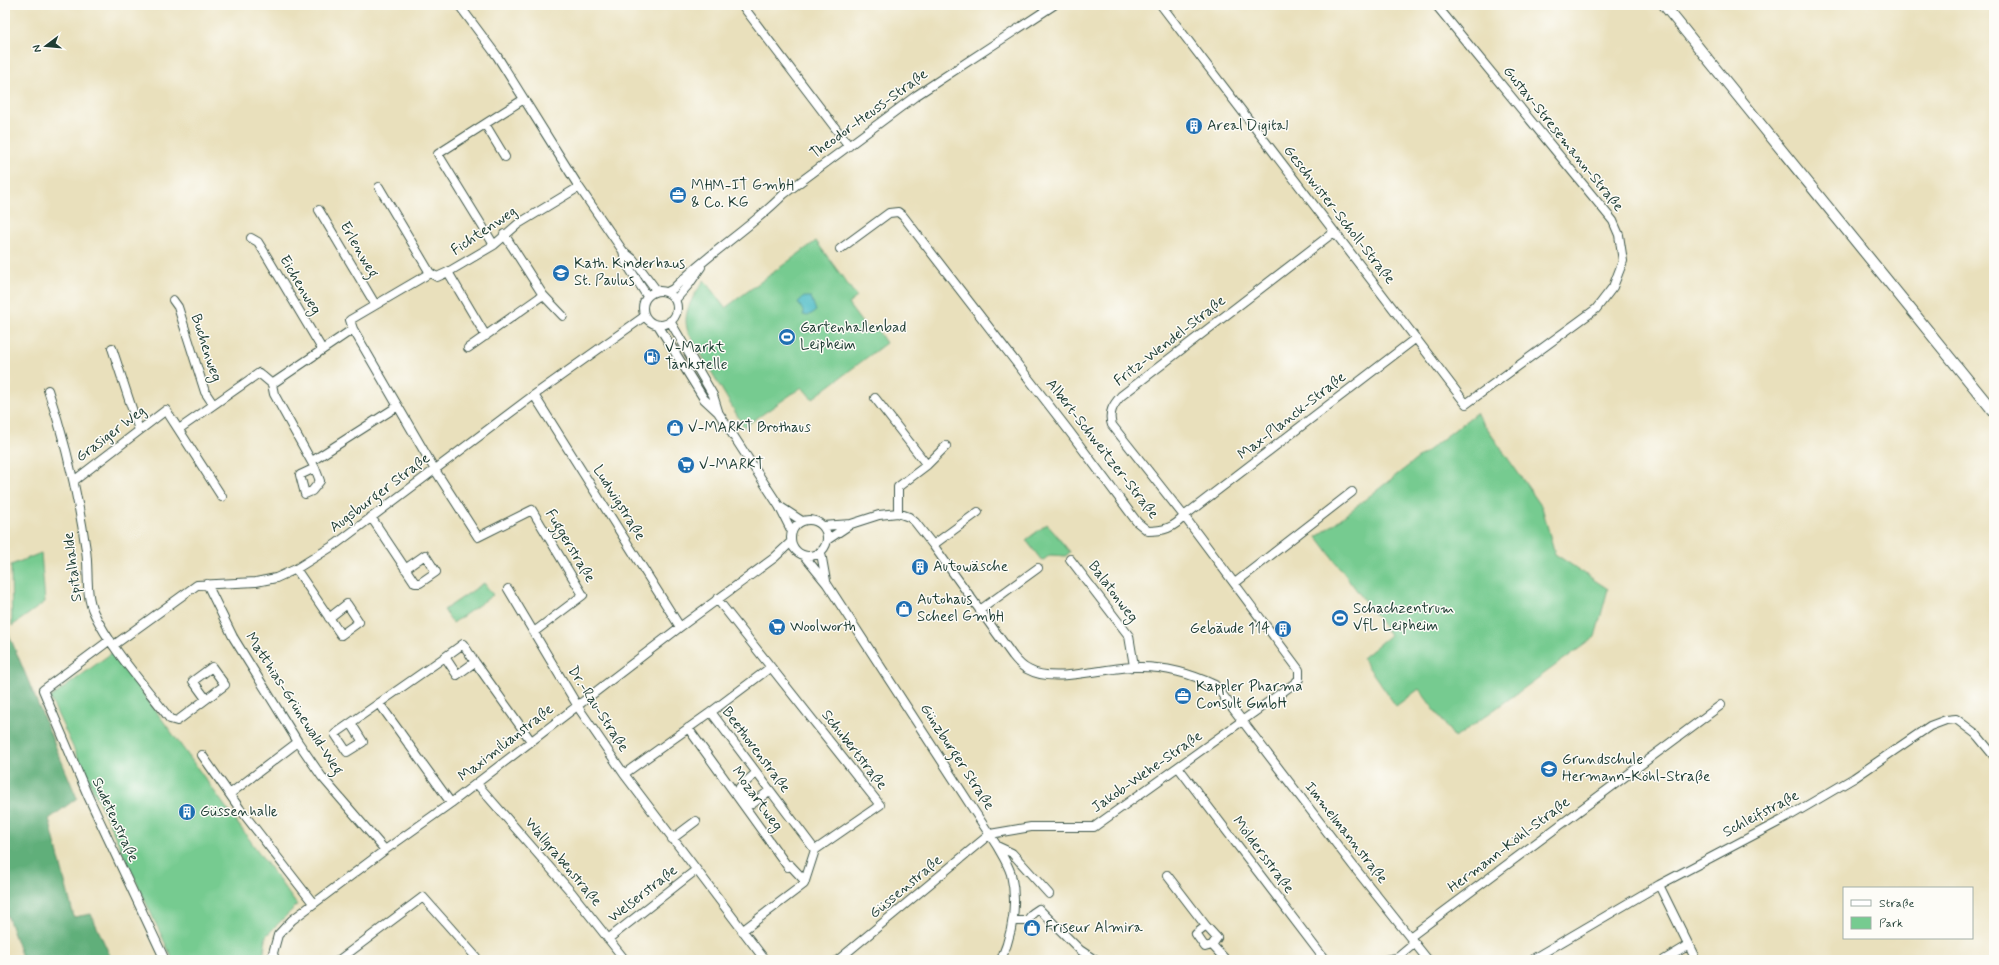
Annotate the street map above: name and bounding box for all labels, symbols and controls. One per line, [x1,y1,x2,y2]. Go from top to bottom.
north arrow [26,26,66,66]
text: N [30,43,45,54]
street label: Gustav-Stresemann-Straße [1498,62,1628,216]
street label: Theodor-Heuss-Straße [806,64,932,164]
building icon: Areal Digital [1184,116,1204,136]
place label: Areal Digital [1207,116,1288,136]
street label: Geschwister-Scholl-Straße [1278,141,1400,289]
place label: MHM-IT GmbH & Co. KG [691,176,794,213]
office icon: MHM-IT GmbH & Co. KG [668,185,688,205]
street label: Fichtenweg [447,202,521,260]
street label: Erlenweg [334,218,383,282]
street label: Eichenweg [274,251,326,319]
place label: Kath. Kinderhaus St. Paulus [574,254,685,291]
school or university icon: Kath. Kinderhaus St. Paulus [551,263,571,283]
street label: Fritz-Wendel-Straße [1110,291,1230,391]
street label: Buchenweg [185,312,226,385]
place label: Gartenhallenbad Leipheim [800,318,906,355]
sports icon: Gartenhallenbad Leipheim [777,327,797,347]
place label: V-Markt Tankstelle [665,338,728,375]
fuel station icon: V-Markt Tankstelle [642,347,662,367]
street label: Max-Planck-Straße [1234,367,1350,465]
street label: Albert-Schweitzer-Straße [1041,375,1163,523]
street label: Grasiger Weg [72,401,150,467]
shop icon: V-MARKT Brothaus [665,418,685,438]
place label: V-MARKT Brothaus [688,418,811,438]
street label: Augsburger Straße [326,449,435,538]
supermarket icon: V-MARKT [676,455,696,475]
place label: V-MARKT [699,455,765,475]
street label: Ludwigstraße [588,462,650,544]
street label: Fuggerstraße [539,506,600,587]
street label: Spitalhalde [59,531,87,603]
building icon: Autowäsche [910,557,930,577]
place label: Autowäsche [933,557,1008,577]
street label: Balatonweg [1082,557,1143,627]
place label: Autohaus Scheel GmbH [917,590,1004,627]
shop icon: Autohaus Scheel GmbH [894,599,914,619]
place label: Schachzentrum VfL Leipheim [1353,599,1454,636]
sports icon: Schachzentrum VfL Leipheim [1330,608,1350,628]
supermarket icon: Woolworth [767,617,787,637]
place label: Woolworth [790,617,856,637]
place label: Gebäude 114 [1190,619,1270,639]
building icon: Gebäude 114 [1273,619,1293,639]
street label: Matthias-Grünewald-Weg [239,629,348,780]
street label: Dr.-Rau-Straße [563,662,633,756]
place label: Kappler Pharma Consult GmbH [1196,677,1303,714]
office icon: Kappler Pharma Consult GmbH [1173,686,1193,706]
street label: Maximilianstraße [454,699,558,787]
street label: Günzburger Straße [914,700,999,815]
street label: Beethovenstraße [717,703,795,797]
street label: Schubertstraße [816,706,892,794]
street label: Jakob-Wehe-Straße [1088,726,1206,818]
place label: Grundschule Hermann-Köhl-Straße [1562,750,1710,787]
school or university icon: Grundschule Hermann-Köhl-Straße [1539,759,1559,779]
street label: Mozartweg [726,763,787,836]
street label: Sudetenstraße [87,775,143,865]
street label: Immelmannstraße [1300,778,1392,888]
street label: Schleifstraße [1719,786,1803,842]
street label: Hermann-Köhl-Straße [1444,792,1574,898]
building icon: Güssenhalle [177,802,197,822]
place label: Güssenhalle [200,802,278,822]
street label: Möldersstraße [1227,812,1299,898]
street label: Wallgrabenstraße [520,813,606,911]
street label: Güssenstraße [865,851,947,923]
street label: Welserstraße [604,861,682,927]
legend [1843,887,1973,939]
text: Straße [1879,896,1914,912]
text: Park [1879,916,1903,932]
shop icon: Friseur Almira [1022,918,1042,938]
place label: Friseur Almira [1045,918,1144,938]

